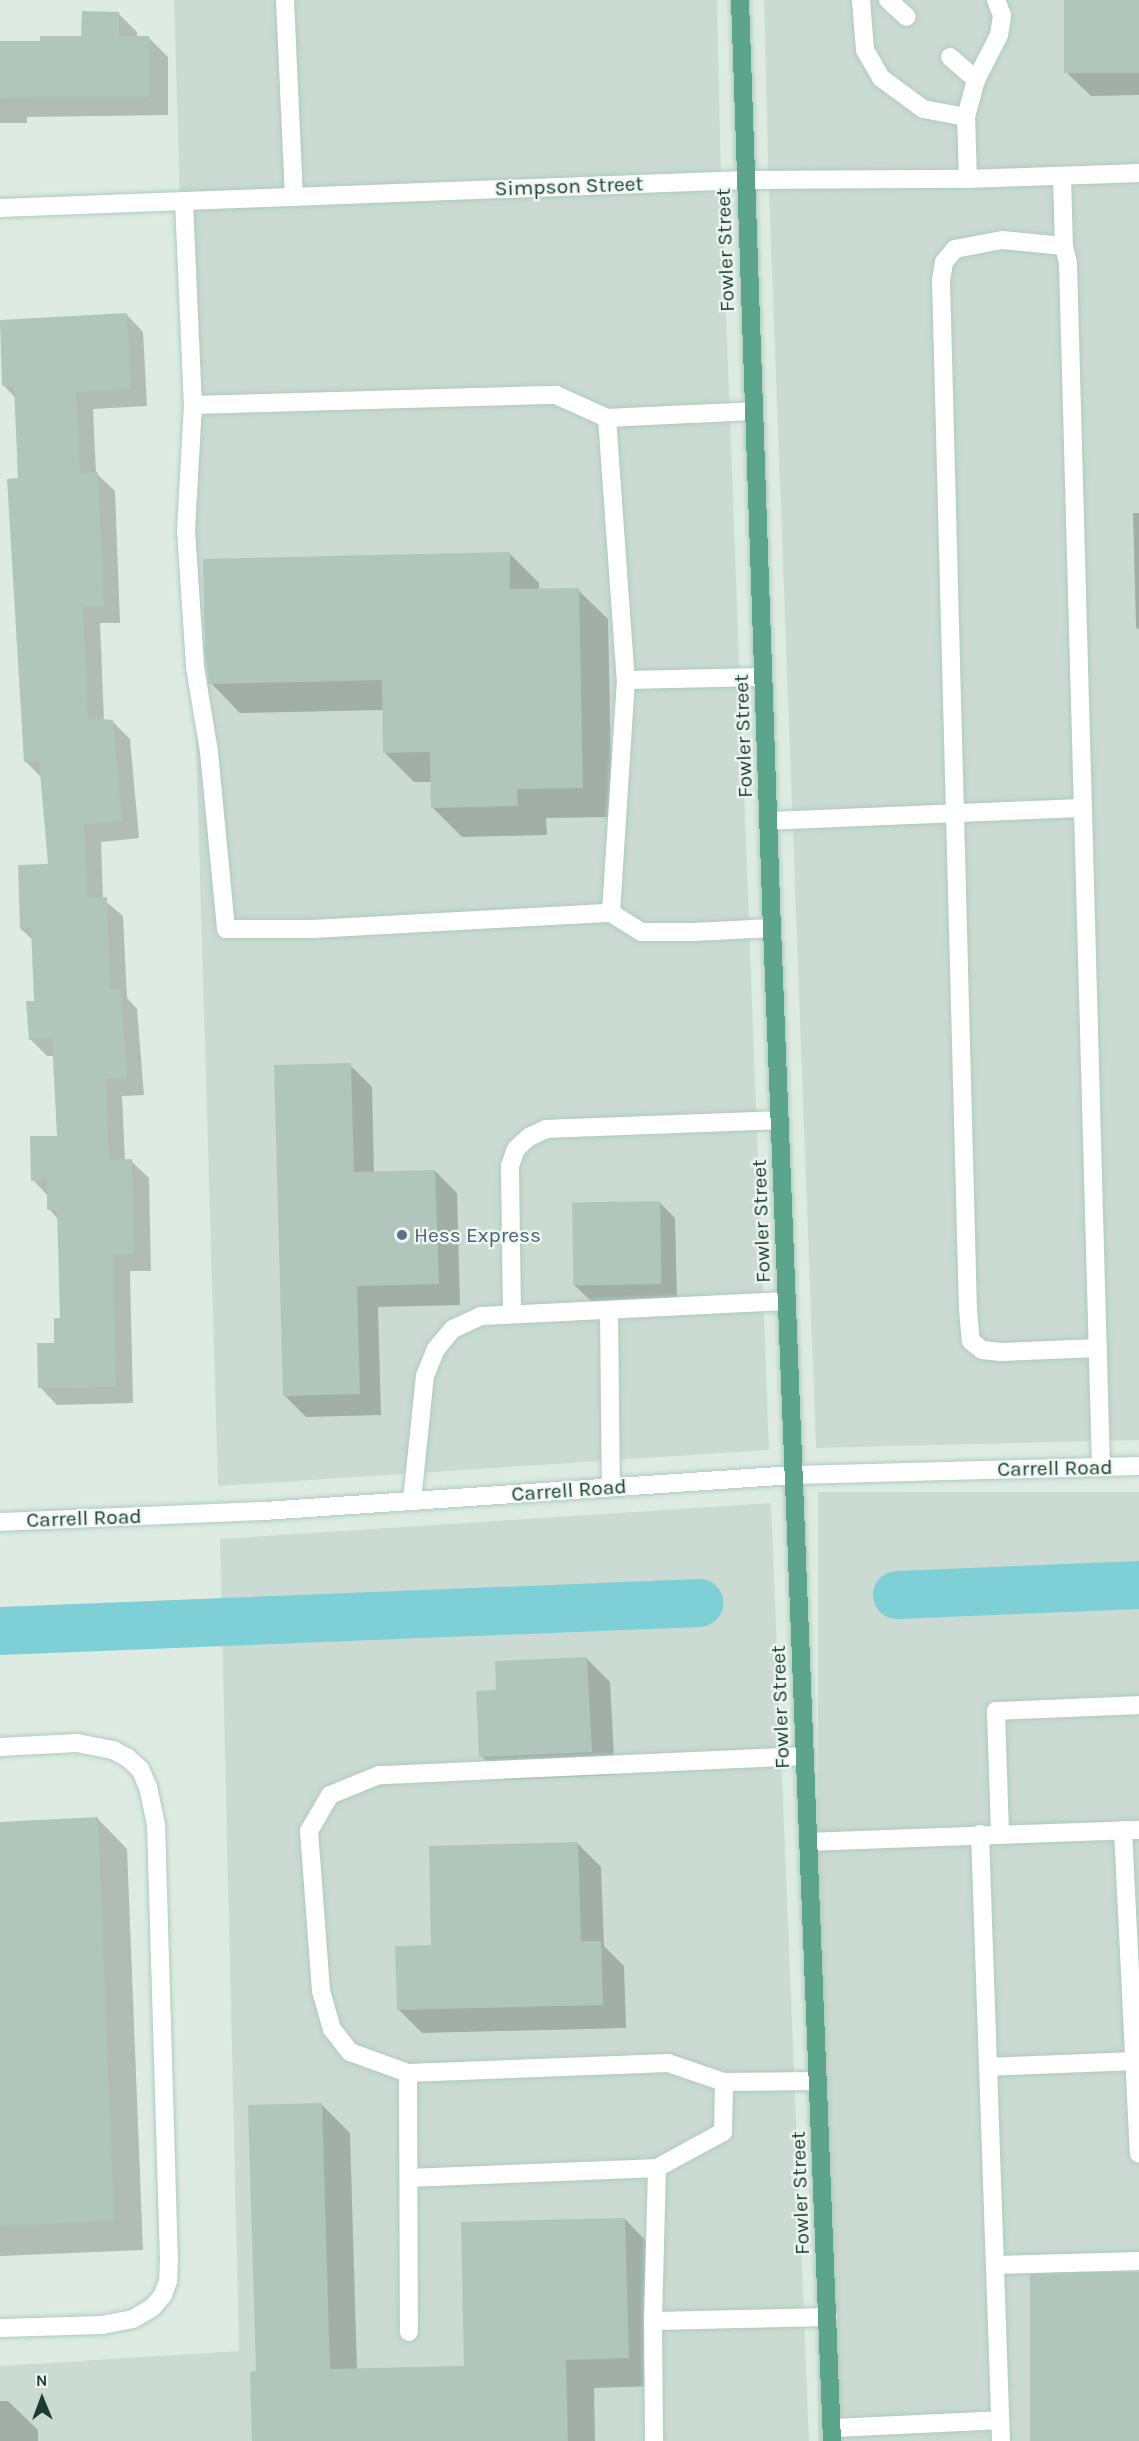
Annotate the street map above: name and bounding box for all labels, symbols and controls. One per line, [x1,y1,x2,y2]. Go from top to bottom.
street label: Simpson Street [494,171,644,201]
street label: Fowler Street [710,188,740,312]
street label: Fowler Street [728,674,758,798]
street label: Fowler Street [746,1159,776,1283]
place label: Hess Express [414,1222,541,1248]
marker: Hess Express [395,1228,409,1242]
street label: Carrell Road [997,1454,1113,1482]
street label: Carrell Road [511,1473,627,1507]
street label: Carrell Road [26,1503,142,1533]
street label: Fowler Street [765,1645,795,1769]
street label: Fowler Street [785,2131,815,2255]
north arrow [12,2369,72,2429]
text: N [36,2371,48,2390]

